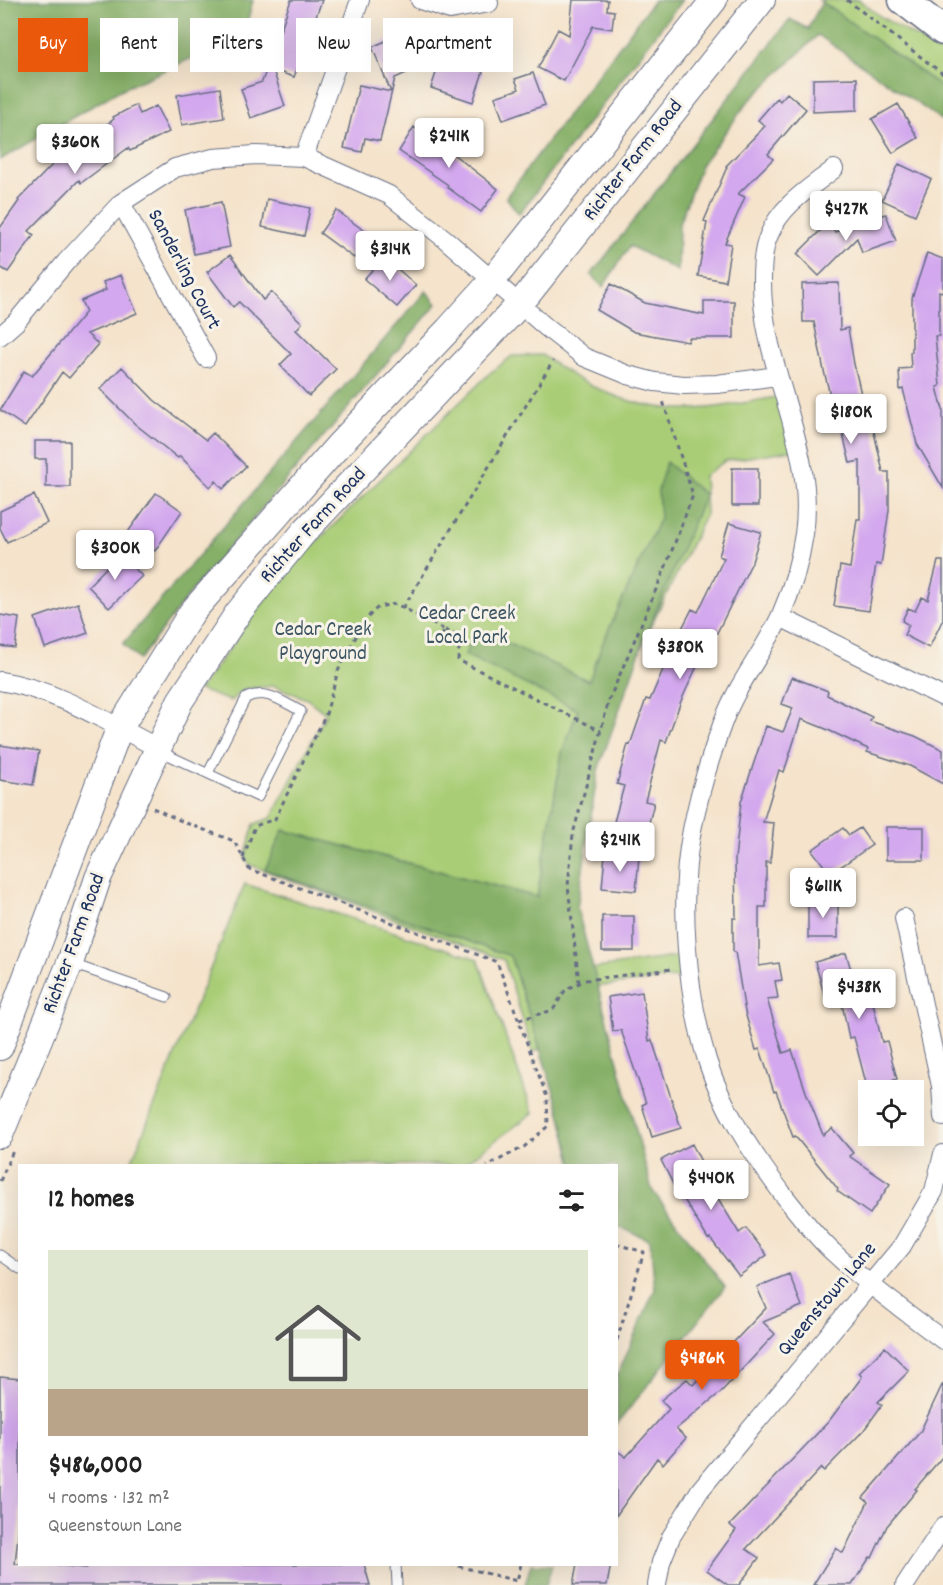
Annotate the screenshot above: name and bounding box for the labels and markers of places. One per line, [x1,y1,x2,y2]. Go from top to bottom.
pin: $241K [407,118,491,169]
pin: $360K [33,124,117,175]
pin: $427K [804,191,888,242]
pin: $314K [348,231,432,282]
pin: $180K [809,394,893,445]
pin: $300K [73,530,157,581]
pin: $380K [638,629,722,680]
pin: $241K [578,822,662,873]
pin: $611K [781,868,865,919]
pin: $438K [817,969,901,1020]
pin: $440K [669,1160,753,1211]
pin: $486K [660,1340,744,1391]

